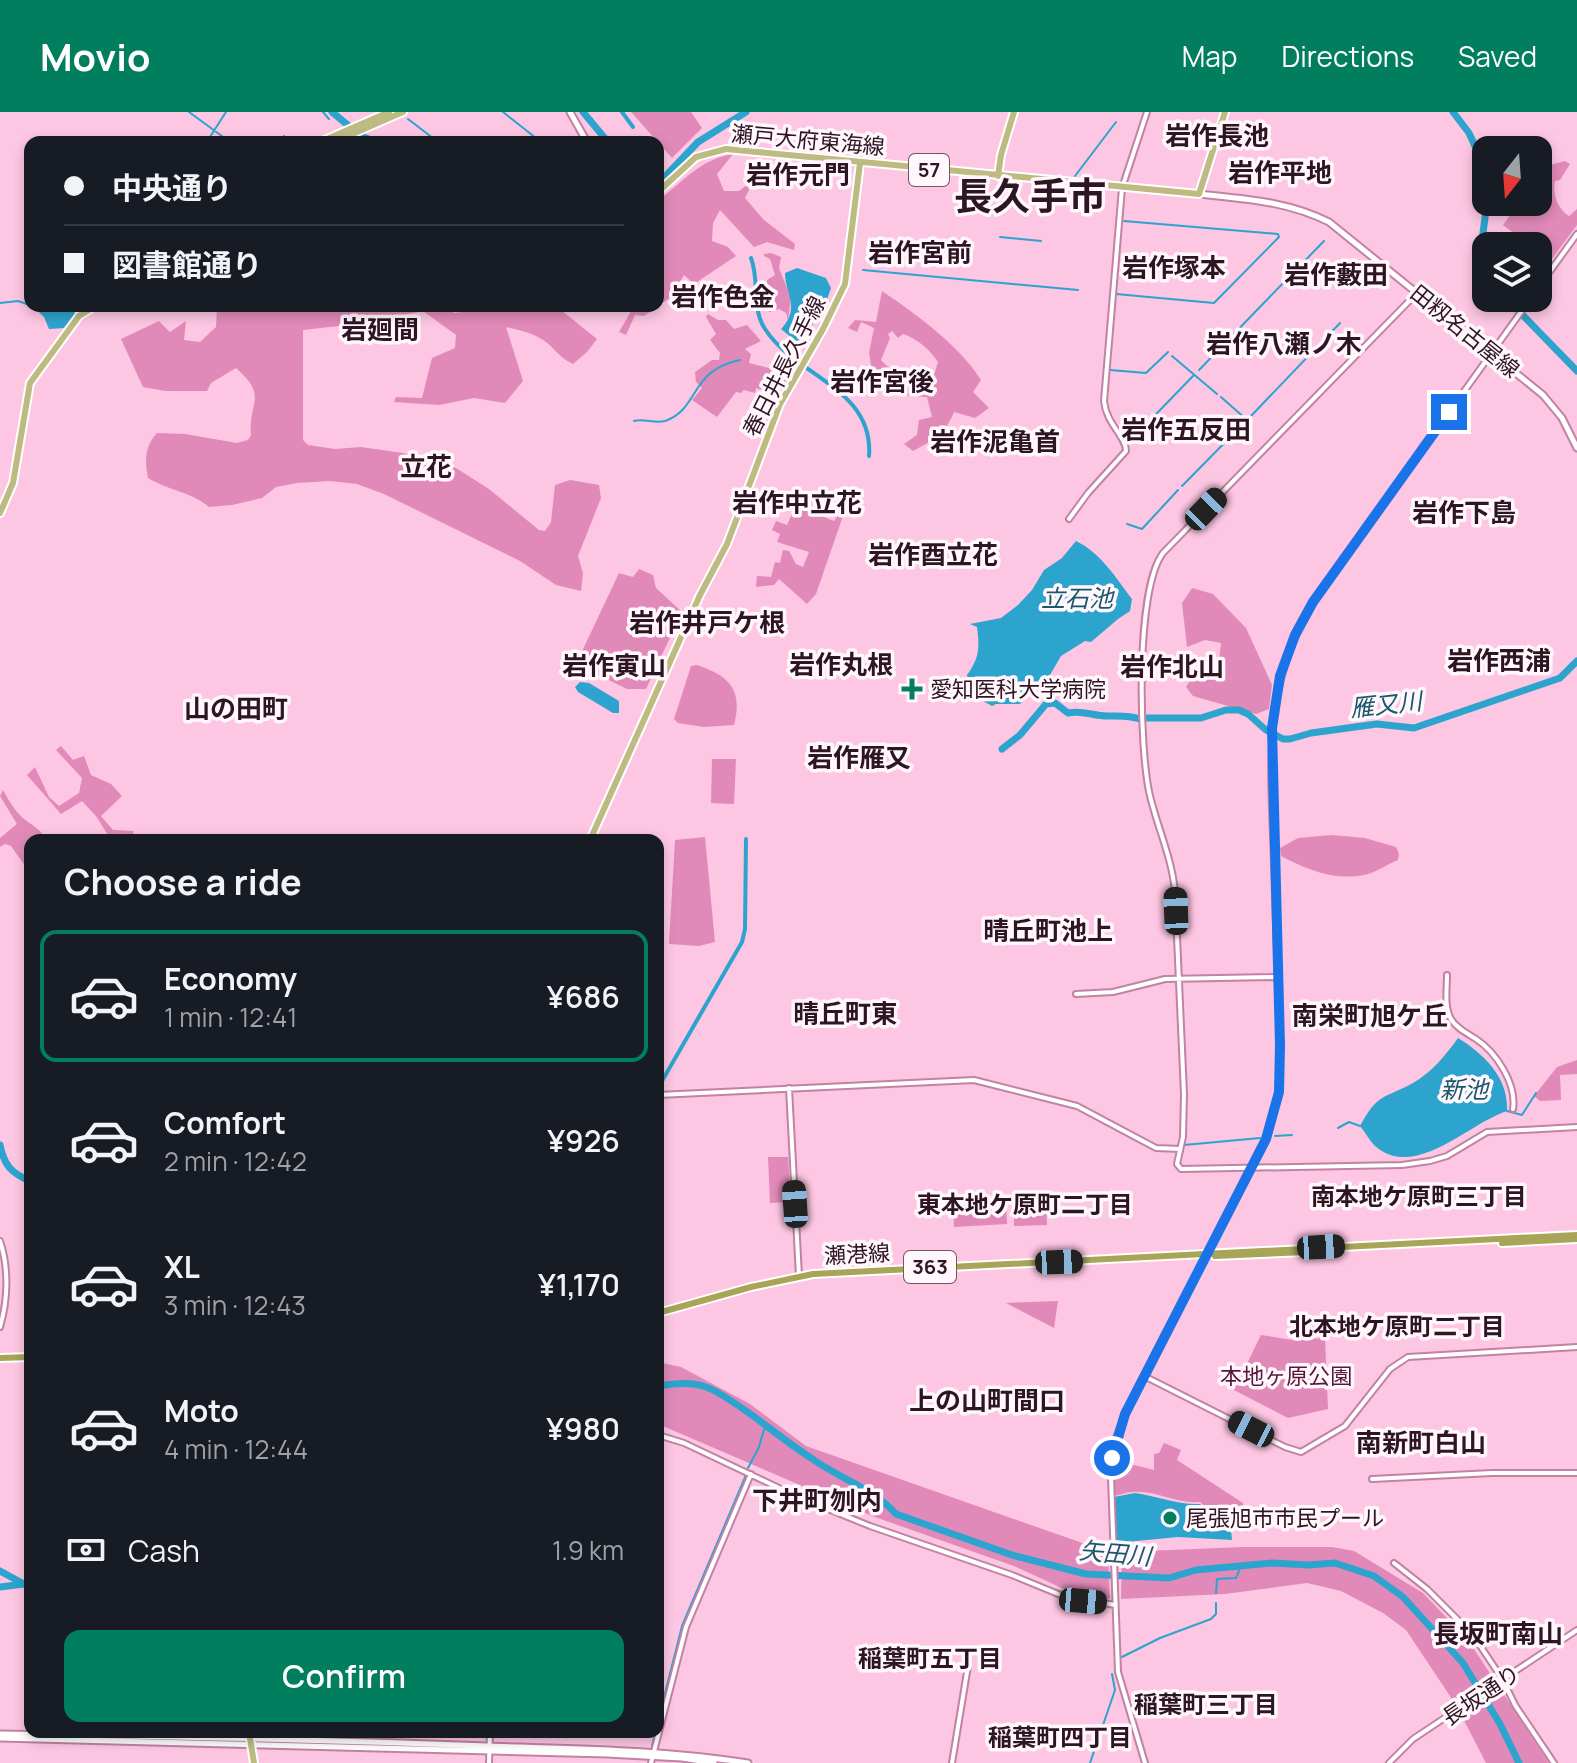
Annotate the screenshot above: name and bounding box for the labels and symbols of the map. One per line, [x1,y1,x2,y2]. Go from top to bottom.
district label: 岩作長池 [1165,117,1269,153]
street label: 瀬戸大府東海線 [730,118,886,162]
north arrow [1472,136,1552,216]
road number: 57 [909,154,949,186]
district label: 岩作平地 [1228,154,1332,190]
district label: 岩作元門 [746,156,850,192]
district label: 長久手市 [954,169,1106,221]
district label: 岩作宮前 [868,234,972,270]
district label: 岩作塚本 [1122,249,1226,285]
district label: 岩作藪田 [1284,256,1388,292]
district label: 岩作色金 [671,278,775,314]
street label: 田籾名古屋線 [1404,278,1526,384]
street label: 春日井長久手線 [736,291,832,441]
district label: 岩廻間 [341,311,419,347]
district label: 岩作八瀬ノ木 [1206,325,1362,361]
district label: 岩作宮後 [830,363,934,399]
route end [1431,394,1467,430]
district label: 岩作五反田 [1121,411,1251,447]
district label: 岩作泥亀首 [930,423,1060,459]
district label: 立花 [400,448,452,484]
car [1181,483,1231,535]
district label: 岩作中立花 [732,484,862,520]
district label: 岩作下島 [1412,494,1516,530]
district label: 岩作酉立花 [868,536,998,572]
water label: 立石池 [1041,581,1115,614]
district label: 岩作井戸ケ根 [629,604,785,640]
district label: 岩作西浦 [1447,642,1551,678]
district label: 岩作丸根 [789,646,893,682]
district label: 岩作寅山 [562,647,666,683]
district label: 岩作北山 [1120,648,1224,684]
place label: 愛知医科大学病院 [930,674,1106,704]
marker: 愛知医科大学病院 [901,678,923,700]
water label: 雁又川 [1348,683,1426,724]
district label: 山の田町 [184,690,288,726]
district label: 岩作雁又 [807,739,911,775]
car [1163,887,1189,935]
district label: 晴丘町池上 [983,912,1113,948]
district label: 晴丘町東 [793,995,897,1031]
district label: 南栄町旭ケ丘 [1292,997,1448,1033]
water label: 新池 [1440,1072,1490,1105]
car [781,1179,809,1229]
district label: 南本地ケ原町三丁目 [1311,1179,1527,1212]
district label: 東本地ケ原町二丁目 [917,1187,1133,1220]
car [1296,1234,1346,1260]
street label: 瀬港線 [823,1237,891,1271]
car [1035,1249,1083,1275]
road number: 363 [904,1251,956,1283]
district label: 北本地ケ原町二丁目 [1289,1309,1505,1342]
park label: 本地ヶ原公園 [1220,1361,1352,1391]
district label: 上の山町間口 [909,1382,1065,1418]
car [1224,1407,1278,1451]
district label: 南新町白山 [1356,1424,1486,1460]
route start [1094,1440,1130,1476]
district label: 下井町刎内 [752,1482,882,1518]
place label: 尾張旭市市民プール [1186,1503,1384,1533]
marker: 尾張旭市市民プール [1161,1509,1179,1527]
water label: 矢田川 [1078,1533,1155,1572]
car [1058,1587,1108,1615]
district label: 長坂町南山 [1433,1615,1563,1651]
district label: 稲葉町五丁目 [858,1641,1002,1674]
street label: 長坂通り [1436,1658,1526,1732]
district label: 稲葉町三丁目 [1134,1687,1278,1720]
district label: 稲葉町四丁目 [988,1720,1132,1753]

